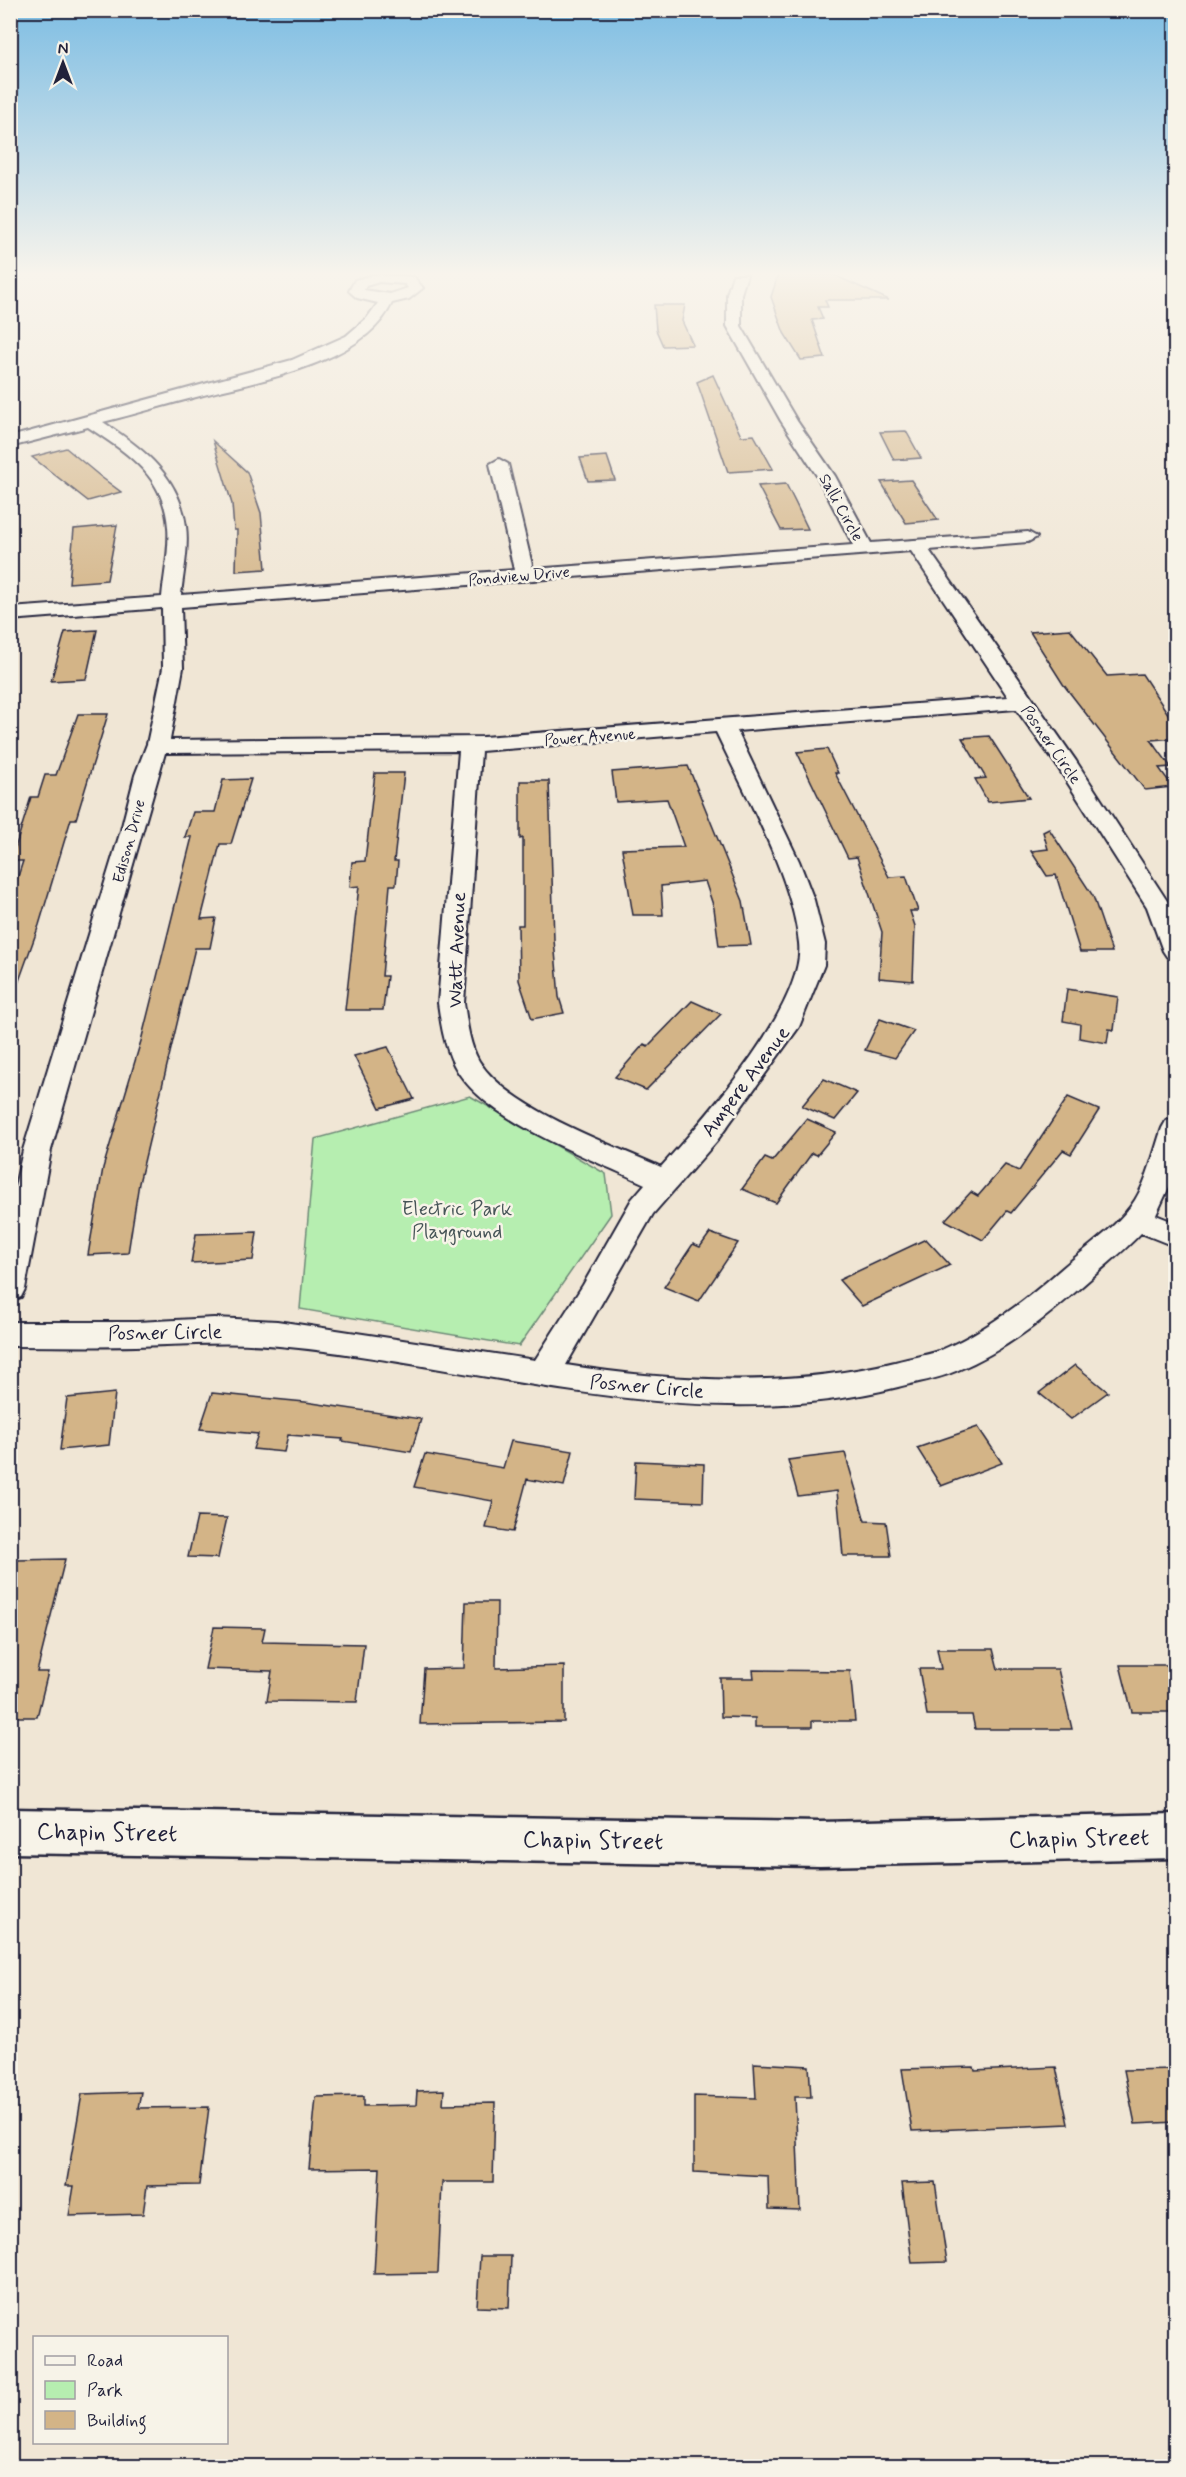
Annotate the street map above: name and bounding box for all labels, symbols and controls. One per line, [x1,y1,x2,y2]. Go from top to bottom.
north arrow [33,33,93,93]
text: N [58,39,68,60]
street label: Salli Circle [814,470,868,545]
street label: Pondview Drive [468,562,571,591]
street label: Posner Circle [1016,701,1086,788]
street label: Power Avenue [544,724,637,751]
street label: Edison Drive [108,797,151,886]
street label: Watt Avenue [442,891,473,1009]
street label: Ampere Avenue [696,1021,797,1143]
park label: Electric Park Playground [402,1196,512,1246]
street label: Posner Circle [108,1319,223,1348]
street label: Posner Circle [589,1369,705,1406]
street label: Chapin Street [36,1817,178,1850]
street label: Chapin Street [1008,1823,1150,1856]
street label: Chapin Street [522,1825,664,1858]
legend [33,2336,228,2444]
text: Road [87,2349,123,2373]
text: Park [87,2379,123,2403]
text: Building [87,2409,147,2435]

